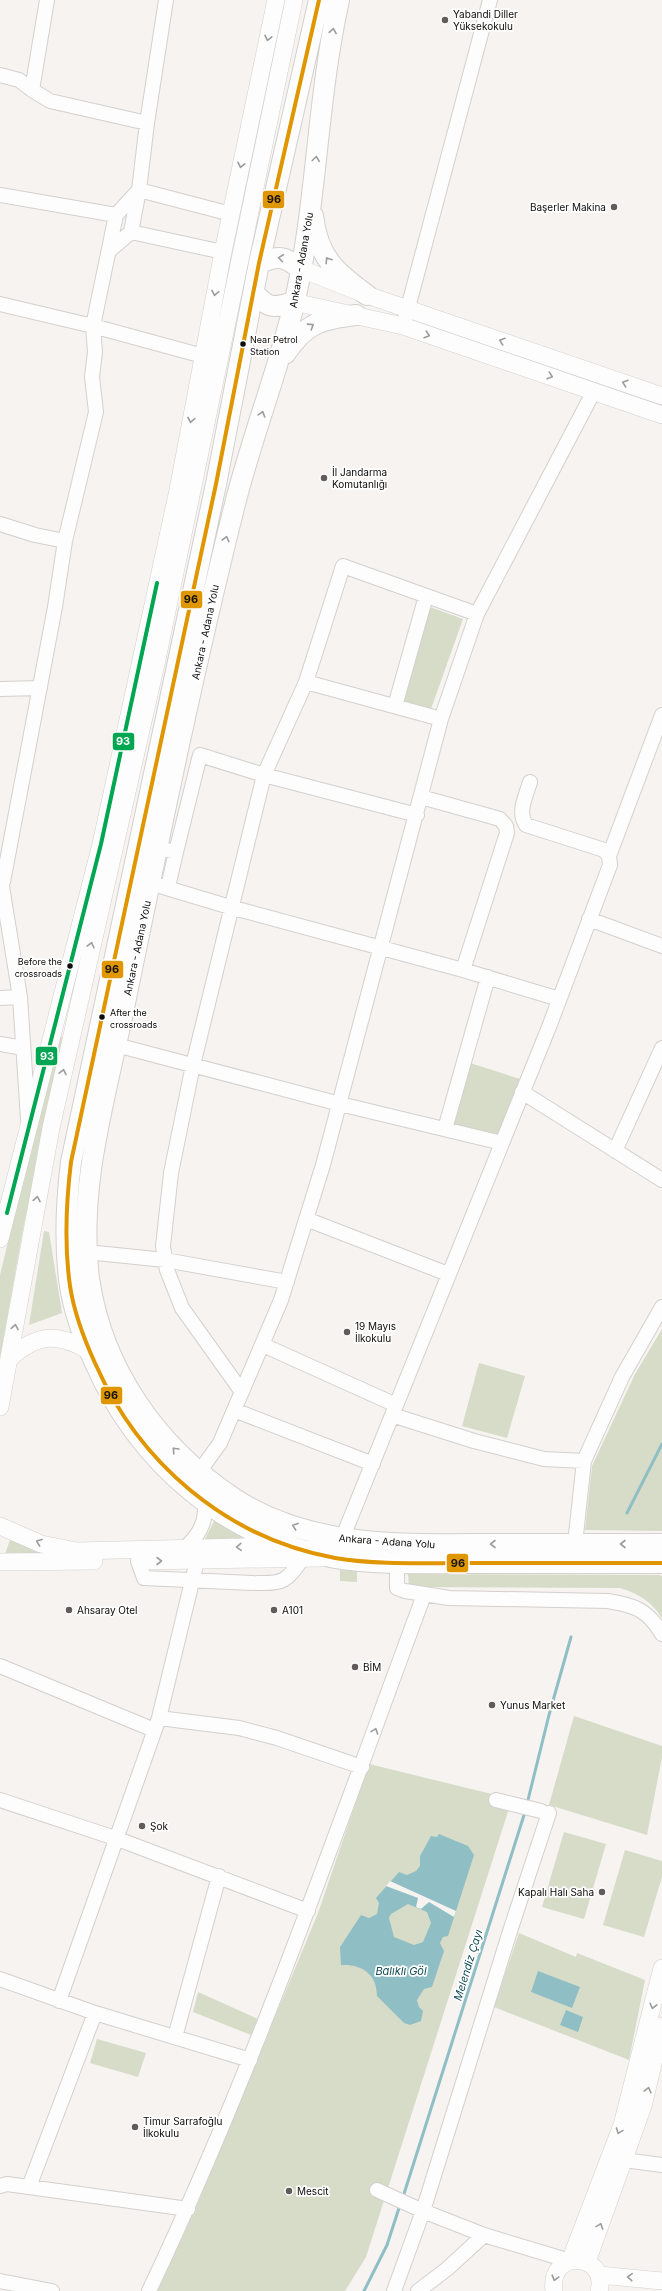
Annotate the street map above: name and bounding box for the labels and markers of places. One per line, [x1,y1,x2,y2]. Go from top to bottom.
place label: Yabandi Diller Yüksekokulu [453,8,518,32]
marker: Yabandi Diller Yüksekokulu [440,15,450,25]
place label: Başerler Makina [530,201,606,213]
marker: Başerler Makina [609,202,619,212]
place label: Near Petrol Station [250,334,298,357]
marker: Near Petrol Station [238,339,248,349]
place label: İl Jandarma Komutanlığı [332,465,387,490]
marker: İl Jandarma Komutanlığı [319,473,329,483]
place label: Before the crossroads [15,956,62,979]
marker: Before the crossroads [65,961,75,971]
place label: After the crossroads [110,1007,158,1030]
marker: After the crossroads [97,1012,107,1022]
place label: 19 Mayıs İlkokulu [355,1320,396,1344]
marker: 19 Mayıs İlkokulu [342,1327,352,1337]
place label: Ahsaray Otel [77,1604,137,1616]
place label: A101 [282,1604,303,1616]
marker: Ahsaray Otel [64,1605,74,1615]
marker: A101 [269,1605,279,1615]
place label: BİM [363,1660,381,1673]
marker: BİM [350,1662,360,1672]
place label: Yunus Market [500,1699,566,1711]
marker: Yunus Market [487,1700,497,1710]
place label: Şok [150,1820,168,1832]
marker: Şok [137,1821,147,1831]
place label: Kapalı Halı Saha [518,1886,594,1898]
marker: Kapalı Halı Saha [597,1887,607,1897]
place label: Timur Sarrafoğlu İlkokulu [143,2115,222,2139]
marker: Timur Sarrafoğlu İlkokulu [130,2122,140,2132]
place label: Mescit [297,2185,329,2197]
marker: Mescit [284,2186,294,2196]

